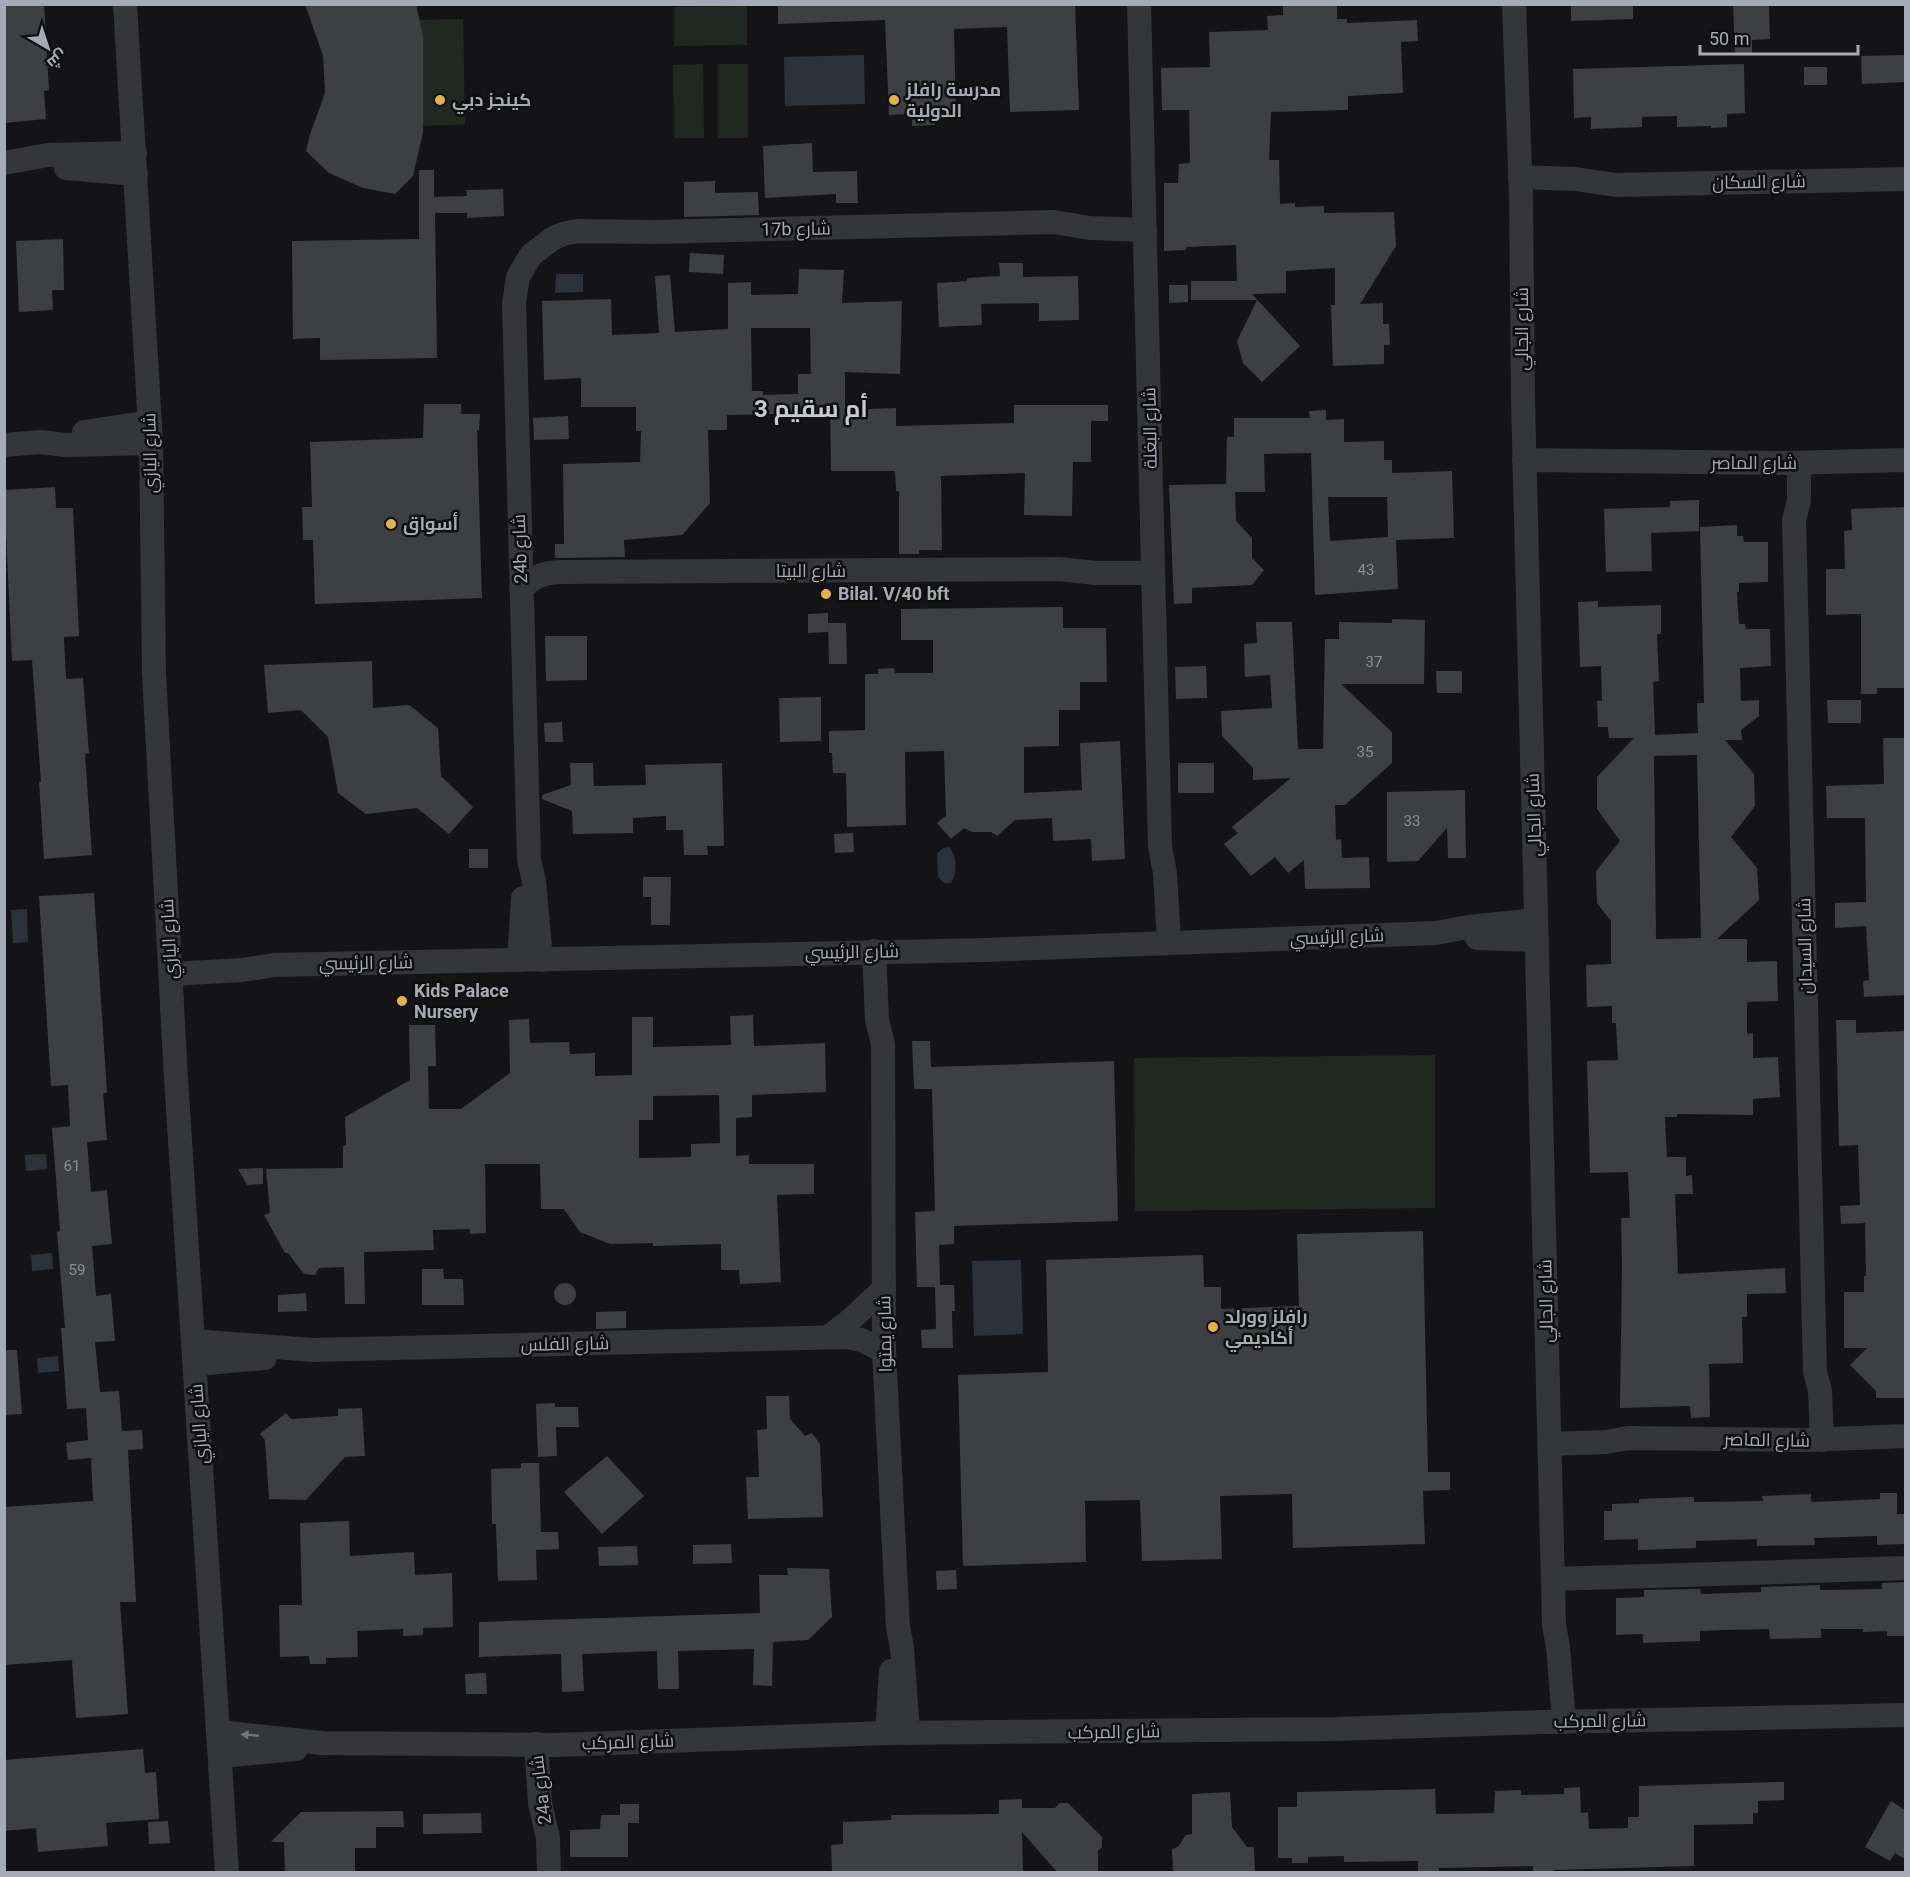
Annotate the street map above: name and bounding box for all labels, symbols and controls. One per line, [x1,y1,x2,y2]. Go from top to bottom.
north arrow [18,18,78,78]
scale bar [1700,18,1858,56]
text: 50 m [1709,28,1749,49]
text: ش [43,45,71,73]
place label: مدرسة رافلز الدولية [905,79,1001,122]
place label: كينجز دبي [452,89,531,115]
marker: كينجز دبي [433,93,447,107]
marker: مدرسة رافلز الدولية [887,93,901,107]
street label: شارع السكان [1712,170,1806,195]
street label: 17b شارع [761,217,831,242]
street label: شارع الجالي [1511,287,1536,371]
street label: شارع البغلة [1138,387,1163,469]
district label: أم سقيم 3 [754,393,868,425]
street label: شارع اليازي [138,412,165,493]
street label: شارع الماصر [1710,452,1797,475]
place label: أسواق [403,511,458,535]
street label: 24b شارع [508,514,533,584]
marker: أسواق [384,517,398,531]
street label: شارع البيتا [776,560,846,583]
house number: 43 [1358,561,1374,579]
place label: Bilal. V/40 bft [838,583,949,604]
marker: Bilal. V/40 bft [819,587,833,601]
house number: 37 [1366,653,1382,671]
house number: 35 [1357,743,1373,761]
street label: شارع الجالي [1522,773,1549,857]
house number: 33 [1404,812,1420,830]
street label: شارع اليازي [156,898,185,980]
street label: شارع السيدان [1793,898,1818,994]
street label: شارع الرئيسي [1290,924,1385,952]
street label: شارع الرئيسي [805,940,899,966]
street label: شارع الرئيسي [319,951,413,977]
place label: Kids Palace Nursery [414,980,509,1022]
marker: Kids Palace Nursery [395,994,409,1008]
house number: 61 [64,1157,80,1175]
street label: شارع الجالي [1534,1259,1561,1343]
house number: 59 [69,1261,85,1279]
street label: شارع يمتوا [873,1295,898,1373]
place label: رافلز وورلد أكاديمي [1225,1306,1308,1353]
marker: رافلز وورلد أكاديمي [1206,1320,1220,1334]
street label: شارع الفلس [521,1332,610,1357]
street label: شارع اليازي [185,1383,216,1465]
street label: شارع الماصر [1723,1428,1810,1453]
street label: شارع المركب [1553,1709,1647,1734]
street label: شارع المركب [1067,1720,1161,1745]
street label: شارع المركب [581,1729,675,1756]
one-way arrow [240,1730,259,1740]
street label: 24a شارع [526,1754,557,1826]

